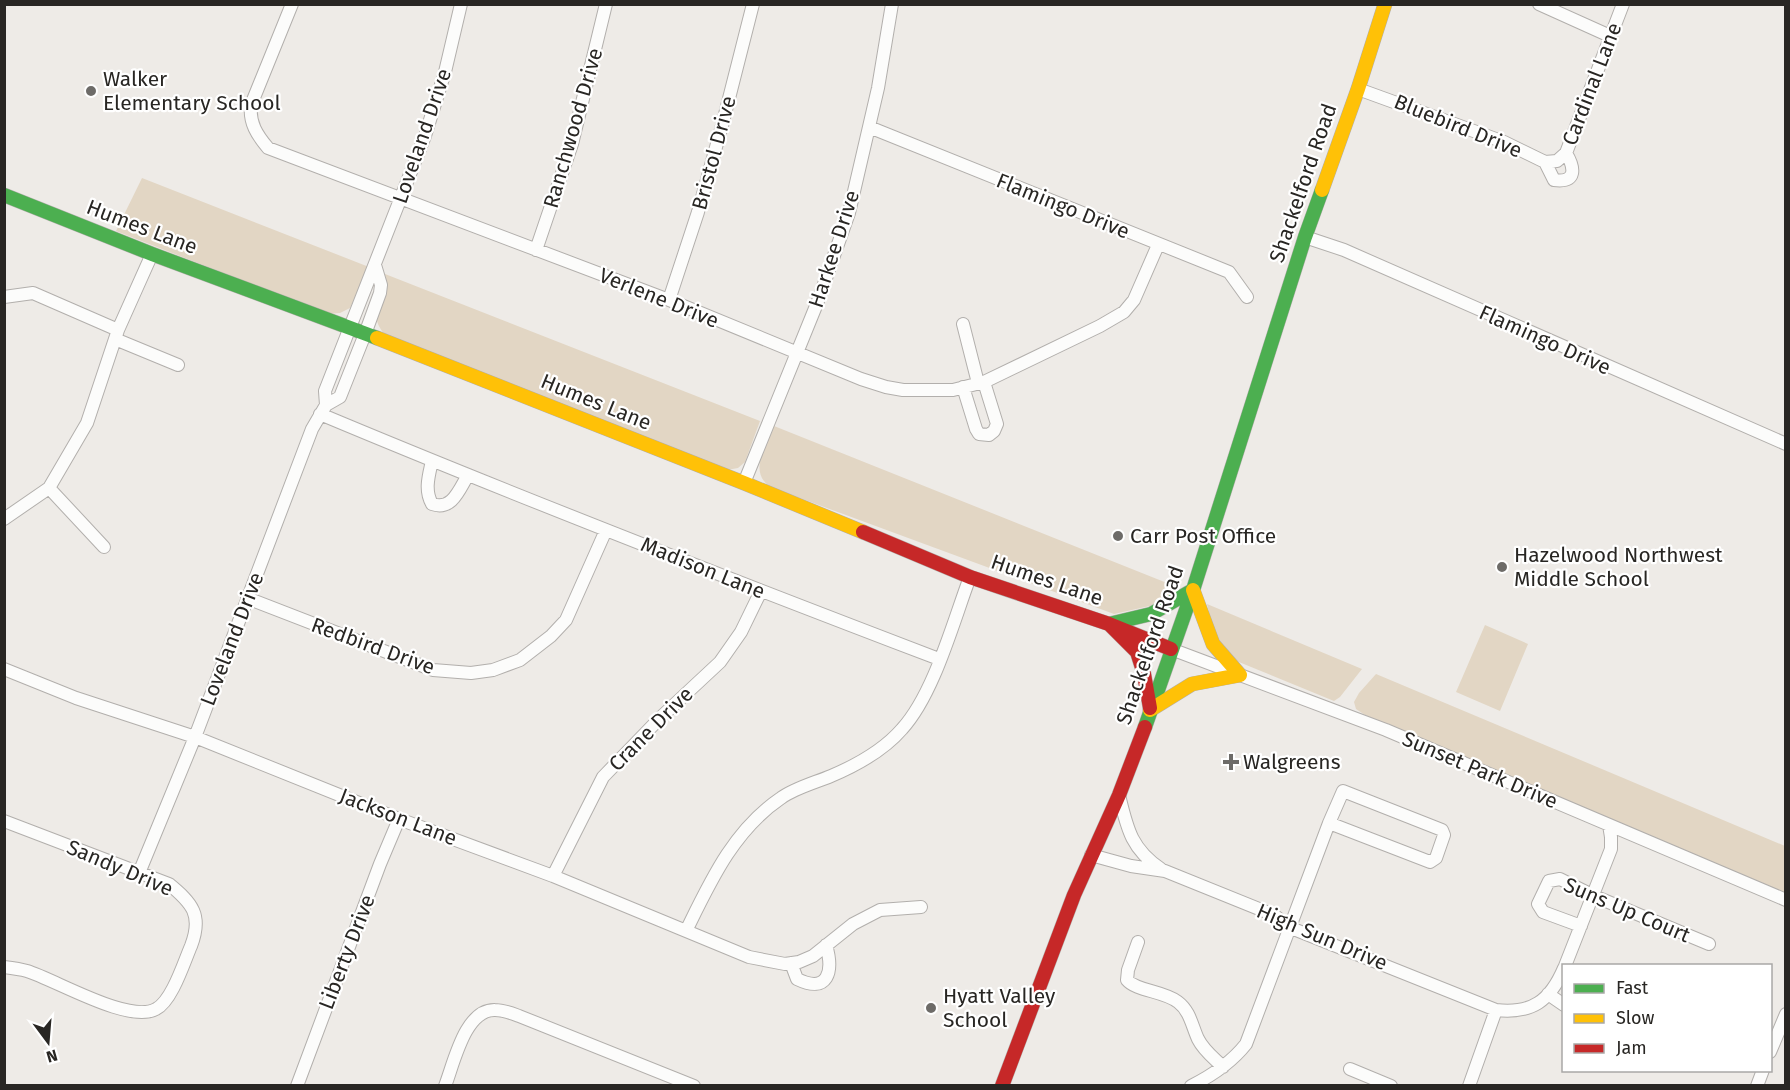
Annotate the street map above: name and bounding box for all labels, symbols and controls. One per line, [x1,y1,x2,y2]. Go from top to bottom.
street label: Cardinal Lane [1557,19,1627,149]
street label: Ranchwood Drive [538,45,608,211]
street label: Loveland Drive [387,65,457,207]
place label: Walker Elementary School [103,66,281,116]
marker: Walker Elementary School [84,84,98,98]
street label: Bluebird Drive [1390,89,1526,163]
street label: Bristol Drive [686,93,742,213]
street label: Shackelford Road [1264,100,1342,266]
street label: Flamingo Drive [993,167,1133,245]
street label: Harkee Drive [803,187,865,311]
street label: Humes Lane [83,194,201,260]
street label: Verlene Drive [595,262,723,334]
street label: Flamingo Drive [1475,299,1615,381]
street label: Humes Lane [537,368,655,436]
place label: Carr Post Office [1130,523,1276,549]
marker: Carr Post Office [1111,529,1125,543]
street label: Madison Lane [637,531,769,605]
place label: Hazelwood Northwest Middle School [1514,542,1723,592]
street label: Humes Lane [988,549,1106,611]
marker: Hazelwood Northwest Middle School [1495,560,1509,574]
street label: Shackelford Road [1111,562,1189,728]
street label: Loveland Drive [195,569,269,709]
street label: Redbird Drive [308,612,438,680]
street label: Crane Drive [603,681,699,777]
street label: Sunset Park Drive [1398,726,1562,814]
place label: Walgreens [1243,749,1341,775]
marker: Walgreens [1224,755,1238,769]
street label: Jackson Lane [336,783,460,851]
street label: Sandy Drive [63,834,177,902]
street label: Suns Up Court [1560,872,1695,948]
street label: Liberty Drive [313,891,381,1013]
street label: High Sun Drive [1253,898,1391,976]
legend [1562,964,1772,1072]
text: Fast [1616,977,1649,999]
place label: Hyatt Valley School [943,983,1056,1033]
marker: Hyatt Valley School [924,1001,938,1015]
text: Slow [1616,1007,1655,1029]
north arrow [18,1012,78,1072]
text: Jam [1616,1037,1647,1059]
text: N [44,1045,60,1067]

